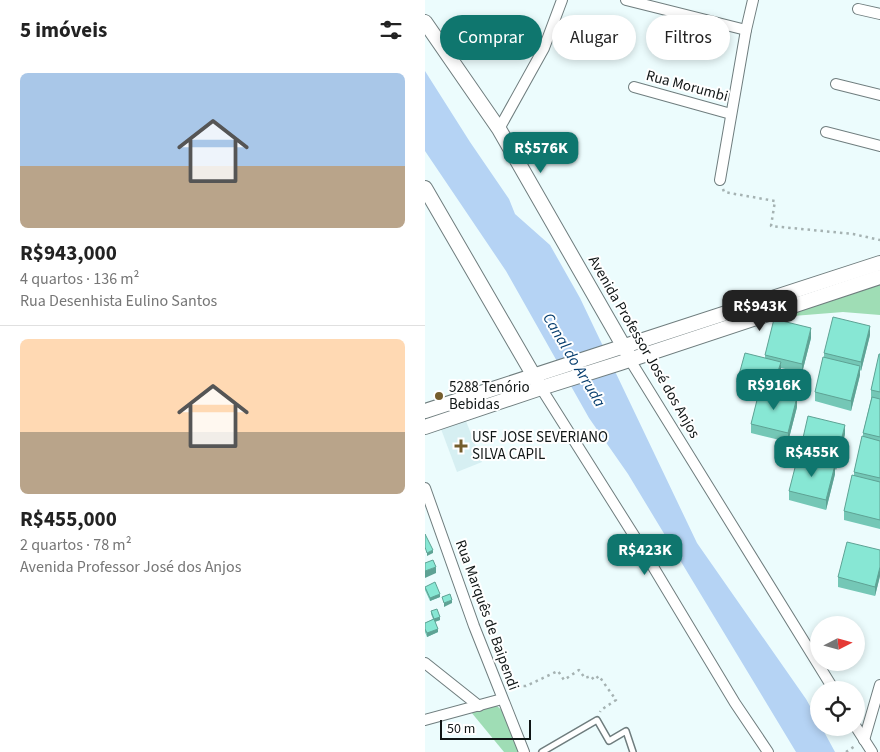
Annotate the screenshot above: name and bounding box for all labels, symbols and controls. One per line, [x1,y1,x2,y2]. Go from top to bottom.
text: 5 imóveis [20,15,107,45]
chip: Comprar [440,15,542,60]
chip: Alugar [552,15,636,60]
chip: Filtros [646,15,730,60]
icon: filters [377,16,405,44]
street label: Rua Morumbi [644,65,730,107]
icon: home [168,106,258,196]
pin: R$576K [500,132,582,174]
text: R$576K [514,137,568,159]
text: R$943,000 [20,238,117,268]
street label: Avenida Professor José dos Anjos [583,252,705,442]
text: 4 quartos · 136 m² [20,268,139,290]
text: Rua Desenhista Eulino Santos [20,290,217,312]
pin: R$943K [719,290,801,332]
text: R$943K [733,295,787,317]
water label: Canal do Arruda [537,309,611,411]
pin: R$916K [733,368,815,411]
icon: home [168,371,258,461]
text: R$916K [747,374,801,396]
place label: 5288 Tenório Bebidas [449,377,530,415]
marker: 5288 Tenório Bebidas [433,390,445,402]
place label: USF JOSE SEVERIANO SILVA CAPIL [472,427,608,465]
pin: R$455K [771,436,853,478]
marker: USF JOSE SEVERIANO SILVA CAPIL [454,439,468,453]
text: R$455K [785,441,839,463]
text: R$455,000 [20,504,117,534]
text: 2 quartos · 78 m² [20,534,132,556]
pin: R$423K [604,534,686,576]
street label: Rua Marquês de Baipendi [450,537,524,693]
text: R$423K [618,539,672,561]
text: Avenida Professor José dos Anjos [20,556,241,578]
north arrow [810,616,865,671]
map controls [810,616,865,736]
button: locate [810,681,865,736]
scale bar [440,717,531,740]
text: 50 m [447,719,475,739]

